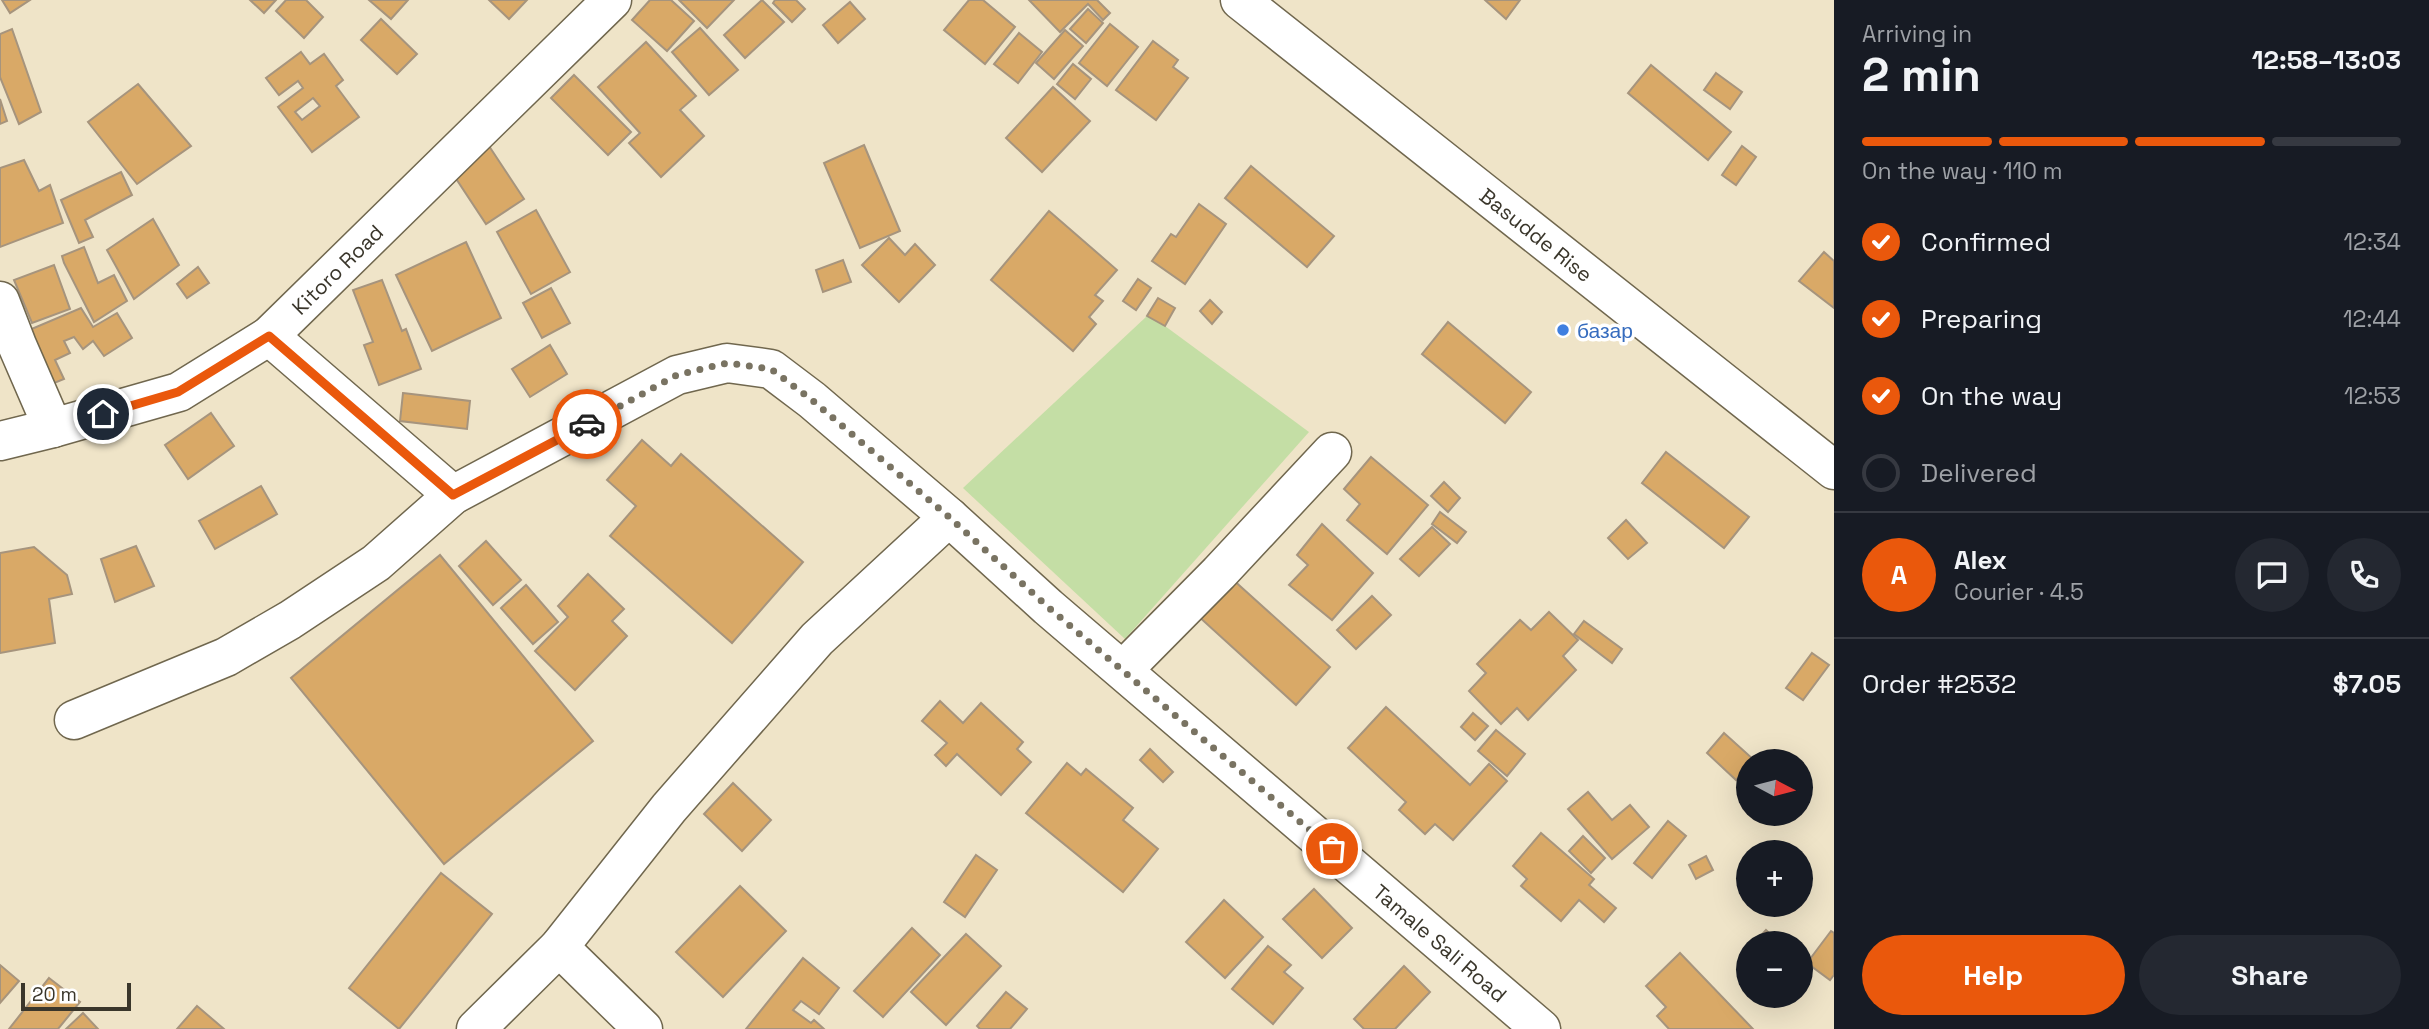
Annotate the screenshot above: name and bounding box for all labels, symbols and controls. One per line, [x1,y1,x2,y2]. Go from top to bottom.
text: Arriving in [1862,19,1972,49]
text: 12:58–13:03 [2252,43,2401,77]
text: 2 min [1862,46,1981,104]
text: On the way · 110 m [1862,156,2063,186]
street label: Basudde Rise [1474,182,1598,288]
street label: Kitoro Road [286,218,389,320]
icon: check [1862,223,1900,261]
text: Confirmed [1921,225,2051,259]
text: 12:34 [2343,227,2401,257]
icon: check [1862,300,1900,338]
text: Preparing [1921,302,2042,336]
text: 12:44 [2343,304,2401,334]
place label: базар [1577,317,1633,344]
marker: базар [1555,322,1571,338]
icon: check [1862,377,1900,415]
text: On the way [1921,379,2062,413]
text: 12:53 [2344,381,2401,411]
pin [73,384,133,444]
courier [552,389,622,459]
icon: home [84,395,122,433]
icon: car [568,405,606,443]
text: Delivered [1921,456,2037,490]
button: chat [2235,538,2309,612]
button: phone [2327,538,2401,612]
text: Alex [1954,543,2007,577]
text: A [1891,558,1907,592]
text: Courier · 4.5 [1954,577,2084,607]
text: Order #2532 [1862,667,2016,701]
text: $7.05 [2333,667,2401,701]
north arrow [1736,749,1813,826]
map controls [1736,749,1813,1008]
pin [1302,819,1362,879]
icon: bag [1313,830,1351,868]
button: + [1736,840,1813,917]
street label: Tamale Sali Road [1368,878,1513,1008]
button: − [1736,931,1813,1008]
button: Help [1862,935,2125,1015]
button: Share [2139,935,2401,1015]
scale bar [21,980,131,1012]
text: 20 m [32,982,77,1007]

